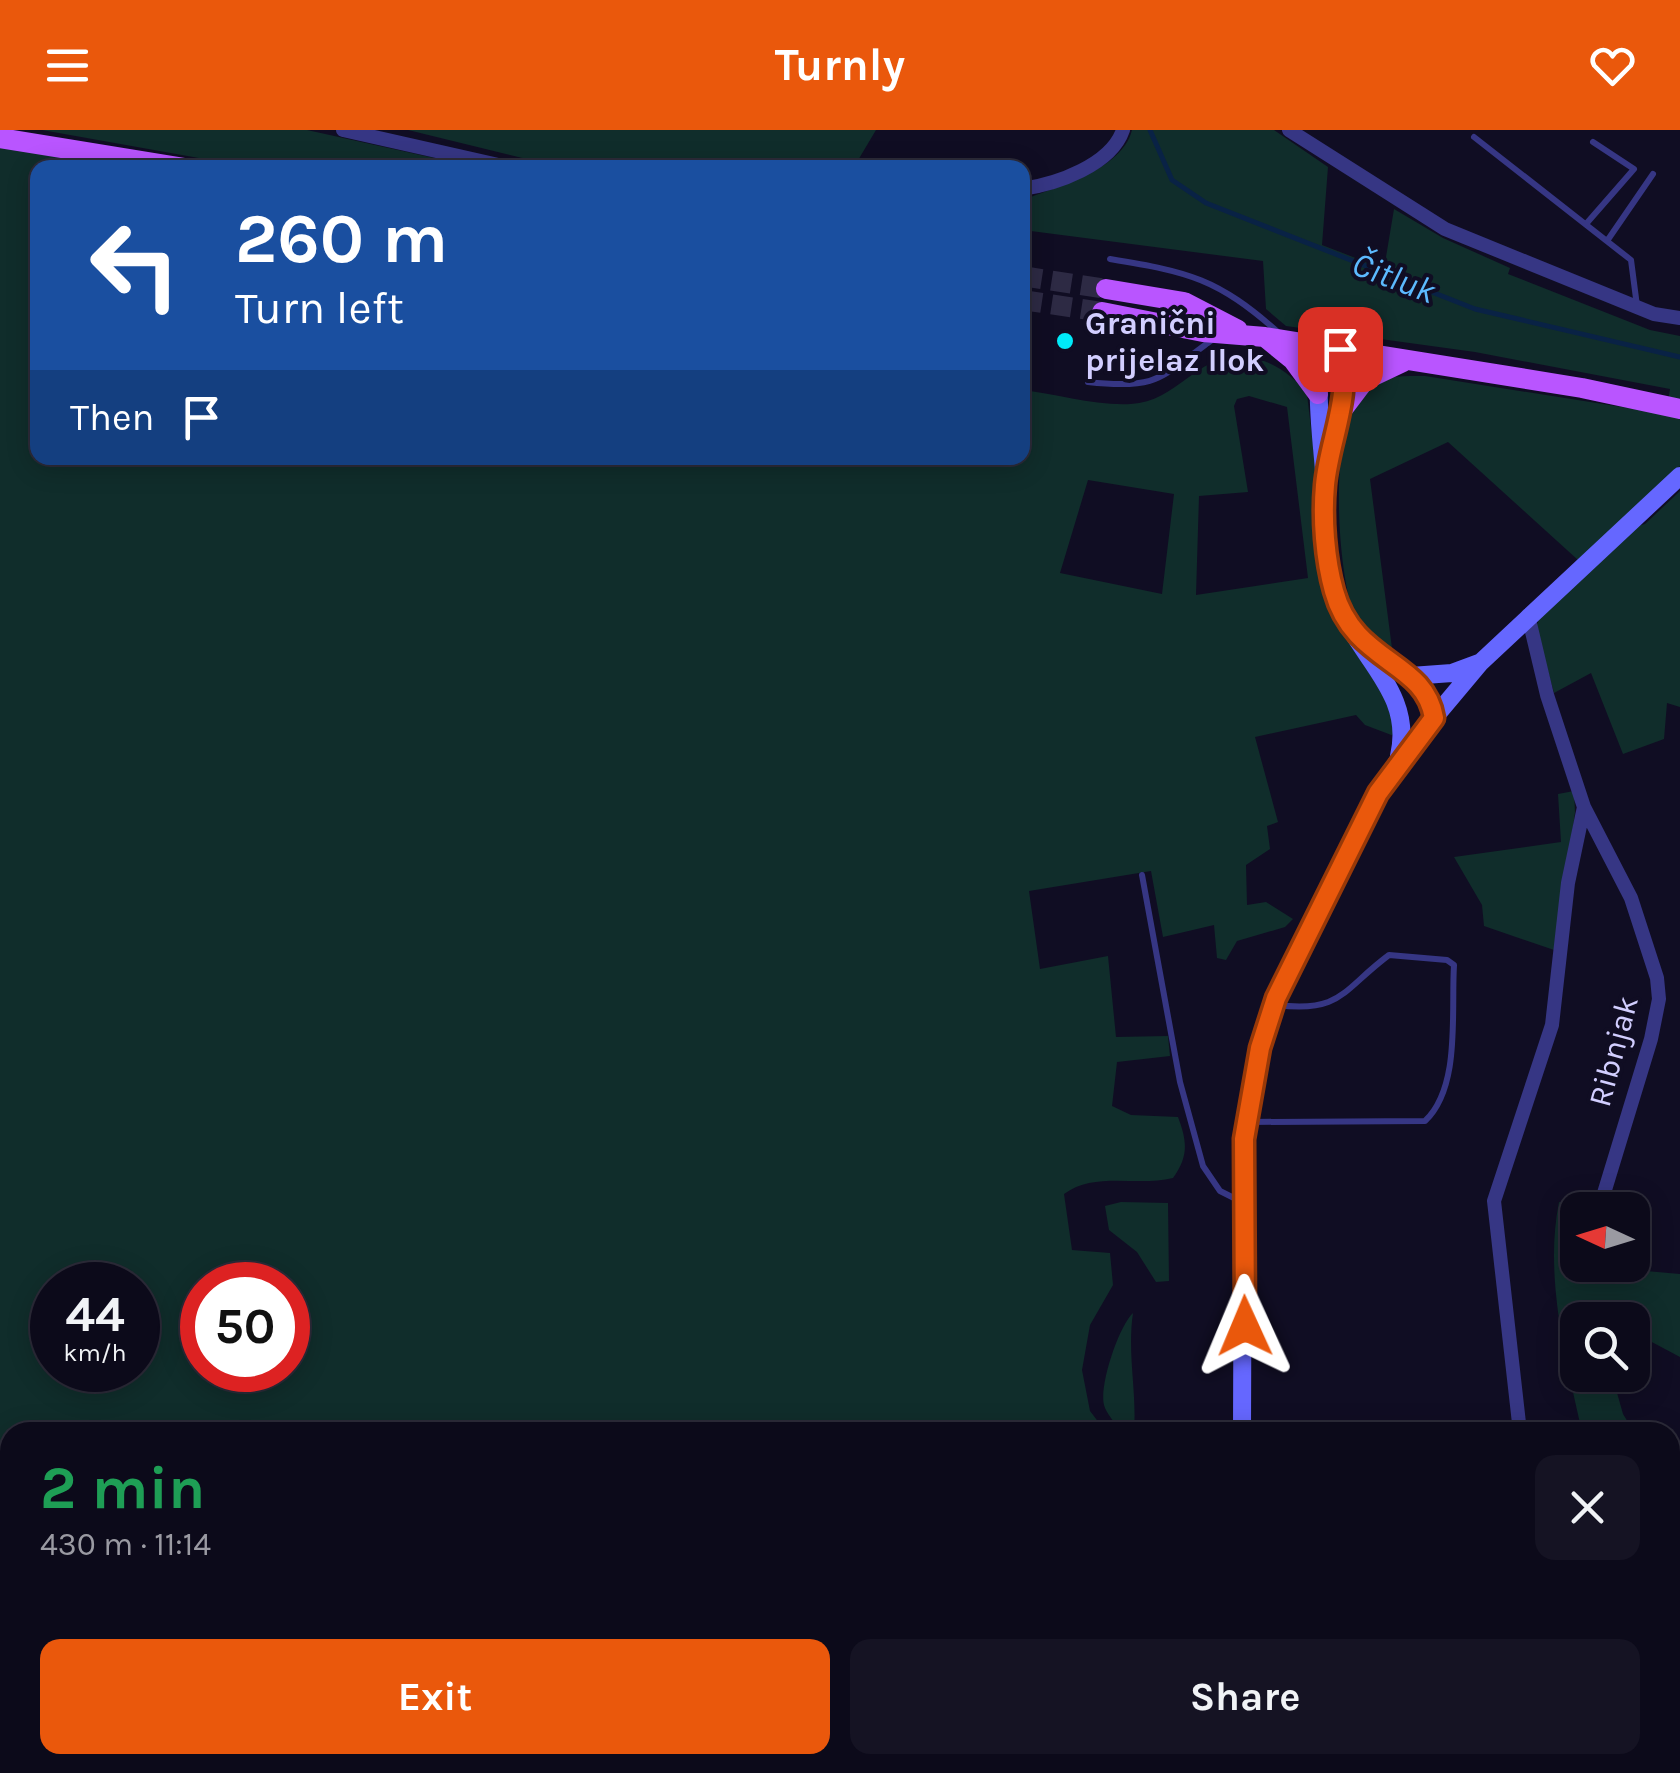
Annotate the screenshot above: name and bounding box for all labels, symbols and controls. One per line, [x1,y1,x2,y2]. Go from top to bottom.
icon: menu [40,38,95,93]
icon: heart [1585,38,1640,93]
text: Turnly [775,39,905,91]
text: 260 m [235,198,448,280]
icon: left [70,200,200,330]
water label: Čitluk [1346,243,1442,312]
text: Turn left [235,282,404,334]
place label: Granični prijelaz Ilok [1085,305,1264,379]
pin [1298,307,1383,392]
icon: arrive [1313,322,1368,377]
marker: Granični prijelaz Ilok [1054,330,1076,352]
icon: arrive [174,390,229,445]
text: Then [70,395,154,440]
street label: Ribnjak [1581,992,1646,1111]
north arrow [1560,1192,1650,1282]
map controls [1560,1192,1650,1392]
speed limit sign: 50 [180,1262,310,1392]
position arrow [1193,1274,1297,1378]
text: 44 [65,1285,125,1344]
button: search [1560,1302,1650,1392]
text: km/h [63,1338,127,1367]
text: 2 min [40,1453,205,1523]
button: close [1535,1455,1640,1560]
text: 430 m · 11:14 [40,1526,211,1563]
button: Exit [40,1639,830,1754]
button: Share [850,1639,1640,1754]

